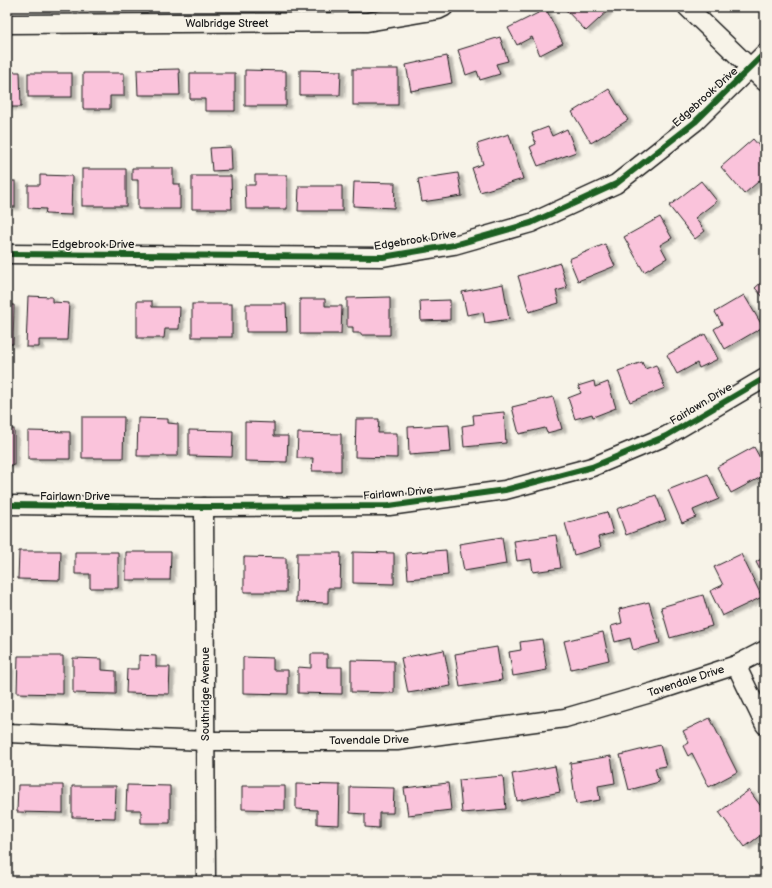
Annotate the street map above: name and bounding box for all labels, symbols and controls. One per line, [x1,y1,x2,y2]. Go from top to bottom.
street label: Walbridge Street [186,17,269,30]
street label: Edgebrook Drive [670,64,741,130]
street label: Edgebrook Drive [373,227,458,253]
street label: Edgebrook Drive [51,238,135,251]
street label: Fairlawn Drive [668,380,735,428]
street label: Fairlawn Drive [363,483,434,503]
street label: Fairlawn Drive [40,490,110,503]
street label: Southridge Avenue [199,647,212,741]
street label: Tavendale Drive [646,662,726,700]
street label: Tavendale Drive [329,733,409,747]

